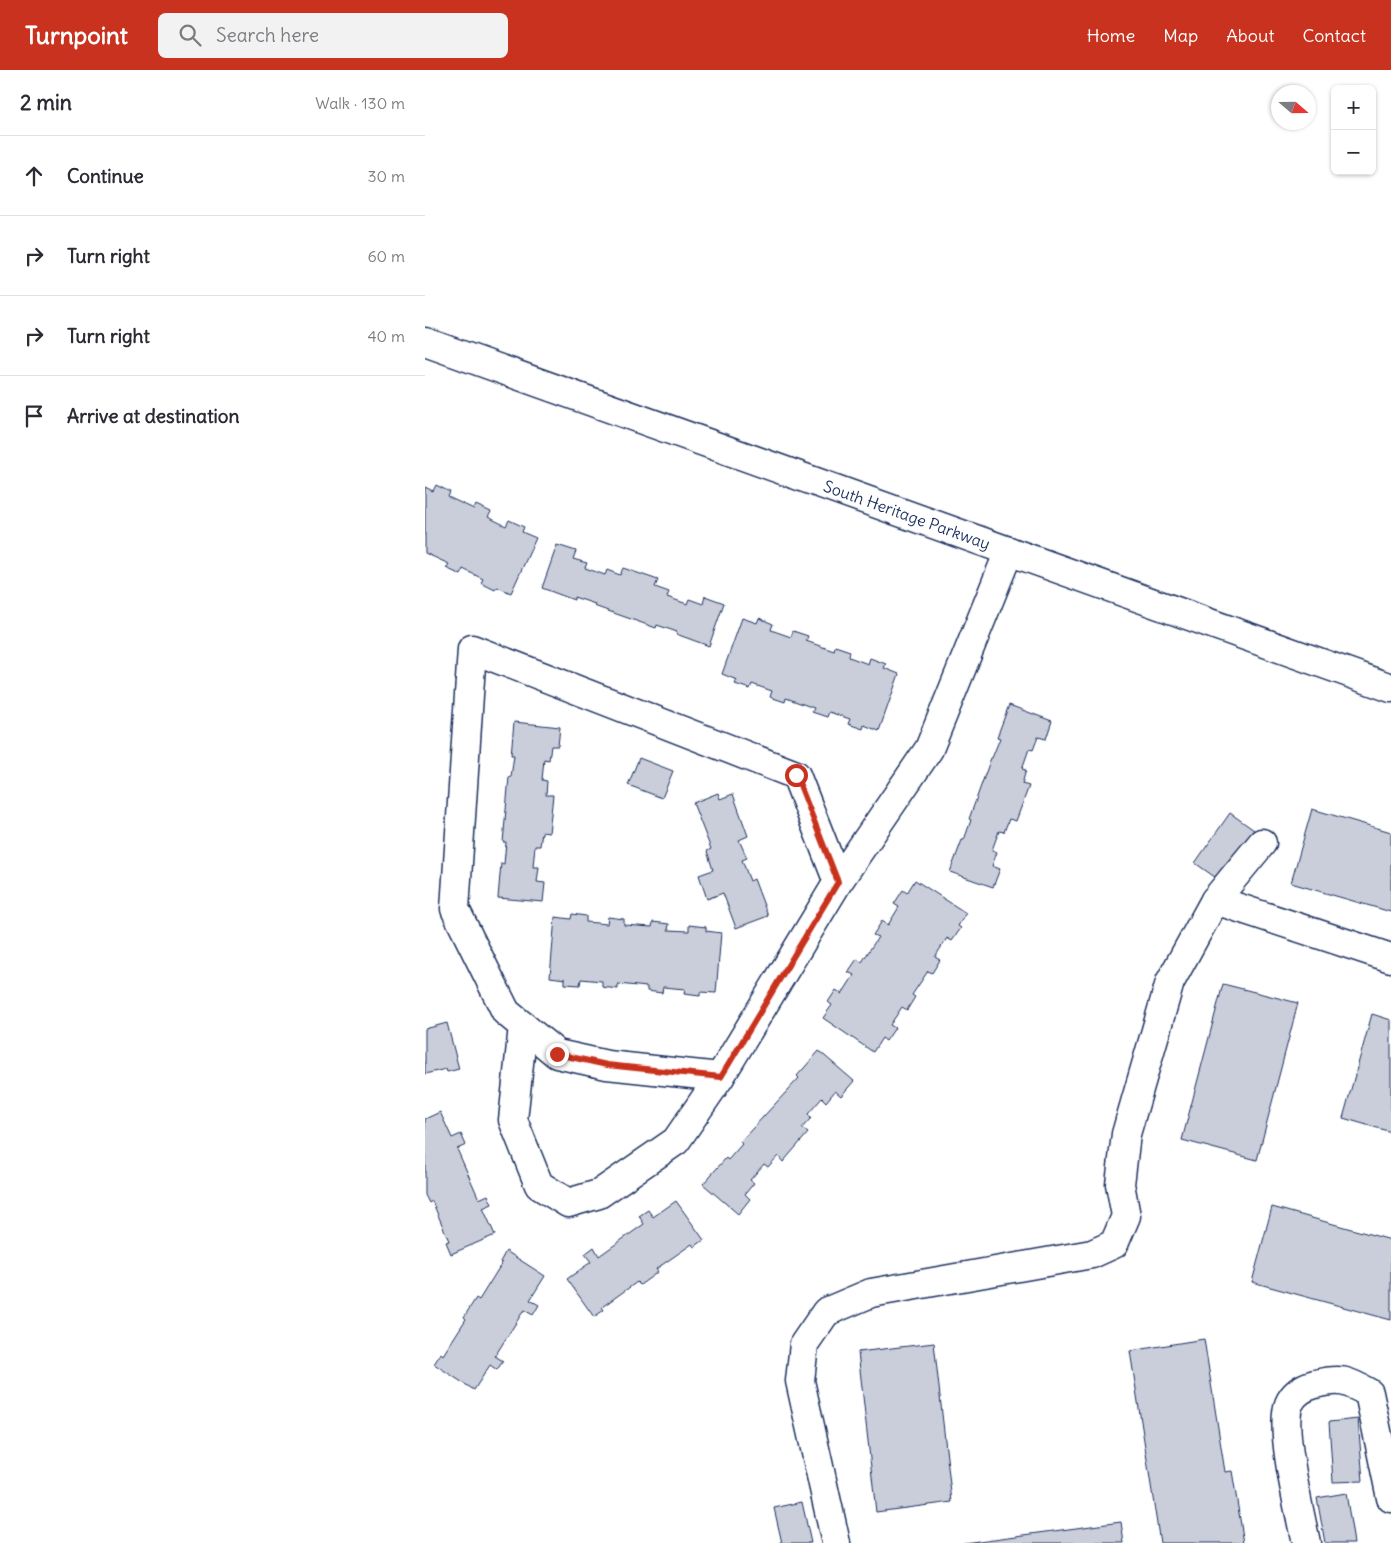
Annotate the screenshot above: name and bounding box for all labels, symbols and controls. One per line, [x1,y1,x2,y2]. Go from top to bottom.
search box [158,13,508,58]
text: Turnpoint [25,20,128,50]
icon: search [176,21,204,49]
text: Search here [216,23,319,47]
text: Home [1087,24,1135,47]
text: Map [1163,24,1198,47]
text: About [1226,24,1274,47]
text: Contact [1302,24,1366,47]
north arrow [1271,85,1316,130]
map controls [1331,85,1376,175]
button: + [1331,85,1376,130]
text: 2 min [20,89,72,116]
text: Walk · 130 m [315,93,405,113]
button: − [1331,130,1376,175]
icon: ahead [20,162,48,190]
text: Continue [67,164,144,188]
text: 30 m [368,166,405,186]
icon: right [20,242,48,270]
text: Turn right [67,244,150,268]
text: 60 m [367,246,405,266]
icon: right [20,322,48,350]
text: Turn right [67,324,150,348]
text: 40 m [367,326,405,346]
icon: arrive [20,402,48,430]
text: Arrive at destination [67,404,240,428]
street label: South Heritage Parkway [821,476,993,554]
route start [785,764,808,787]
route end [546,1043,569,1066]

